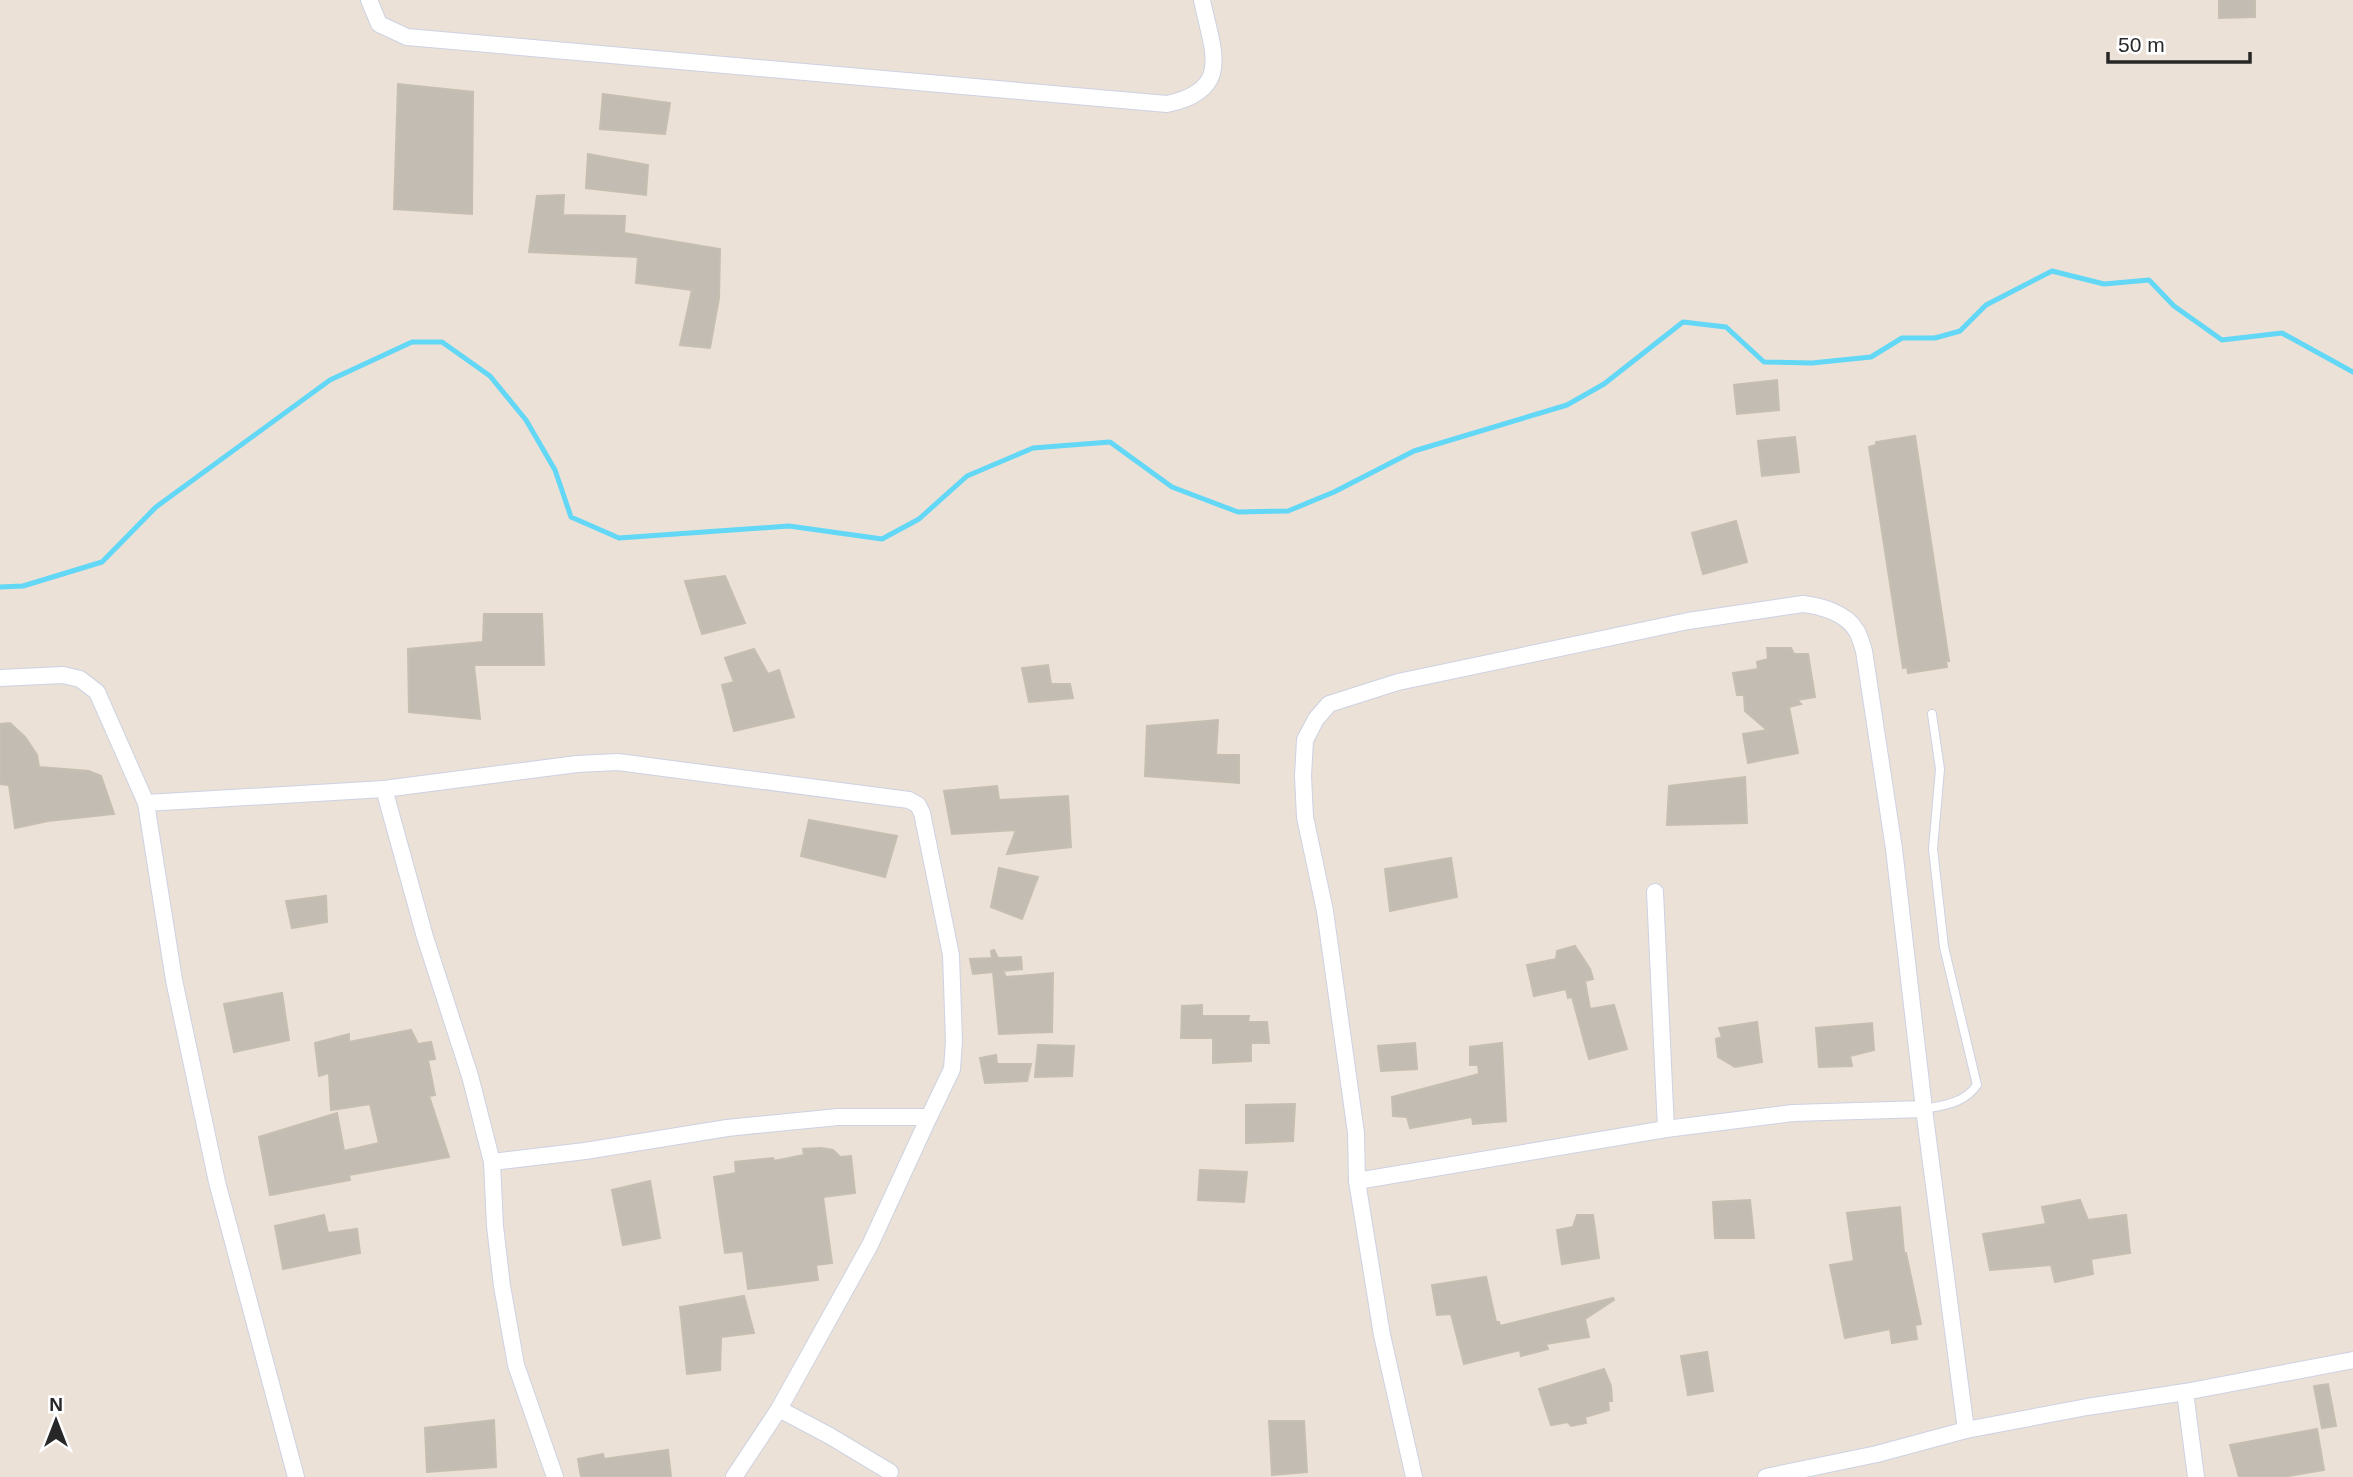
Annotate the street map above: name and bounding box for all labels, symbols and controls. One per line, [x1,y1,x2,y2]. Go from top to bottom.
scale bar [2108,21,2250,65]
text: 50 m [2118,33,2165,56]
north arrow [21,1386,91,1456]
text: N [49,1394,63,1415]

